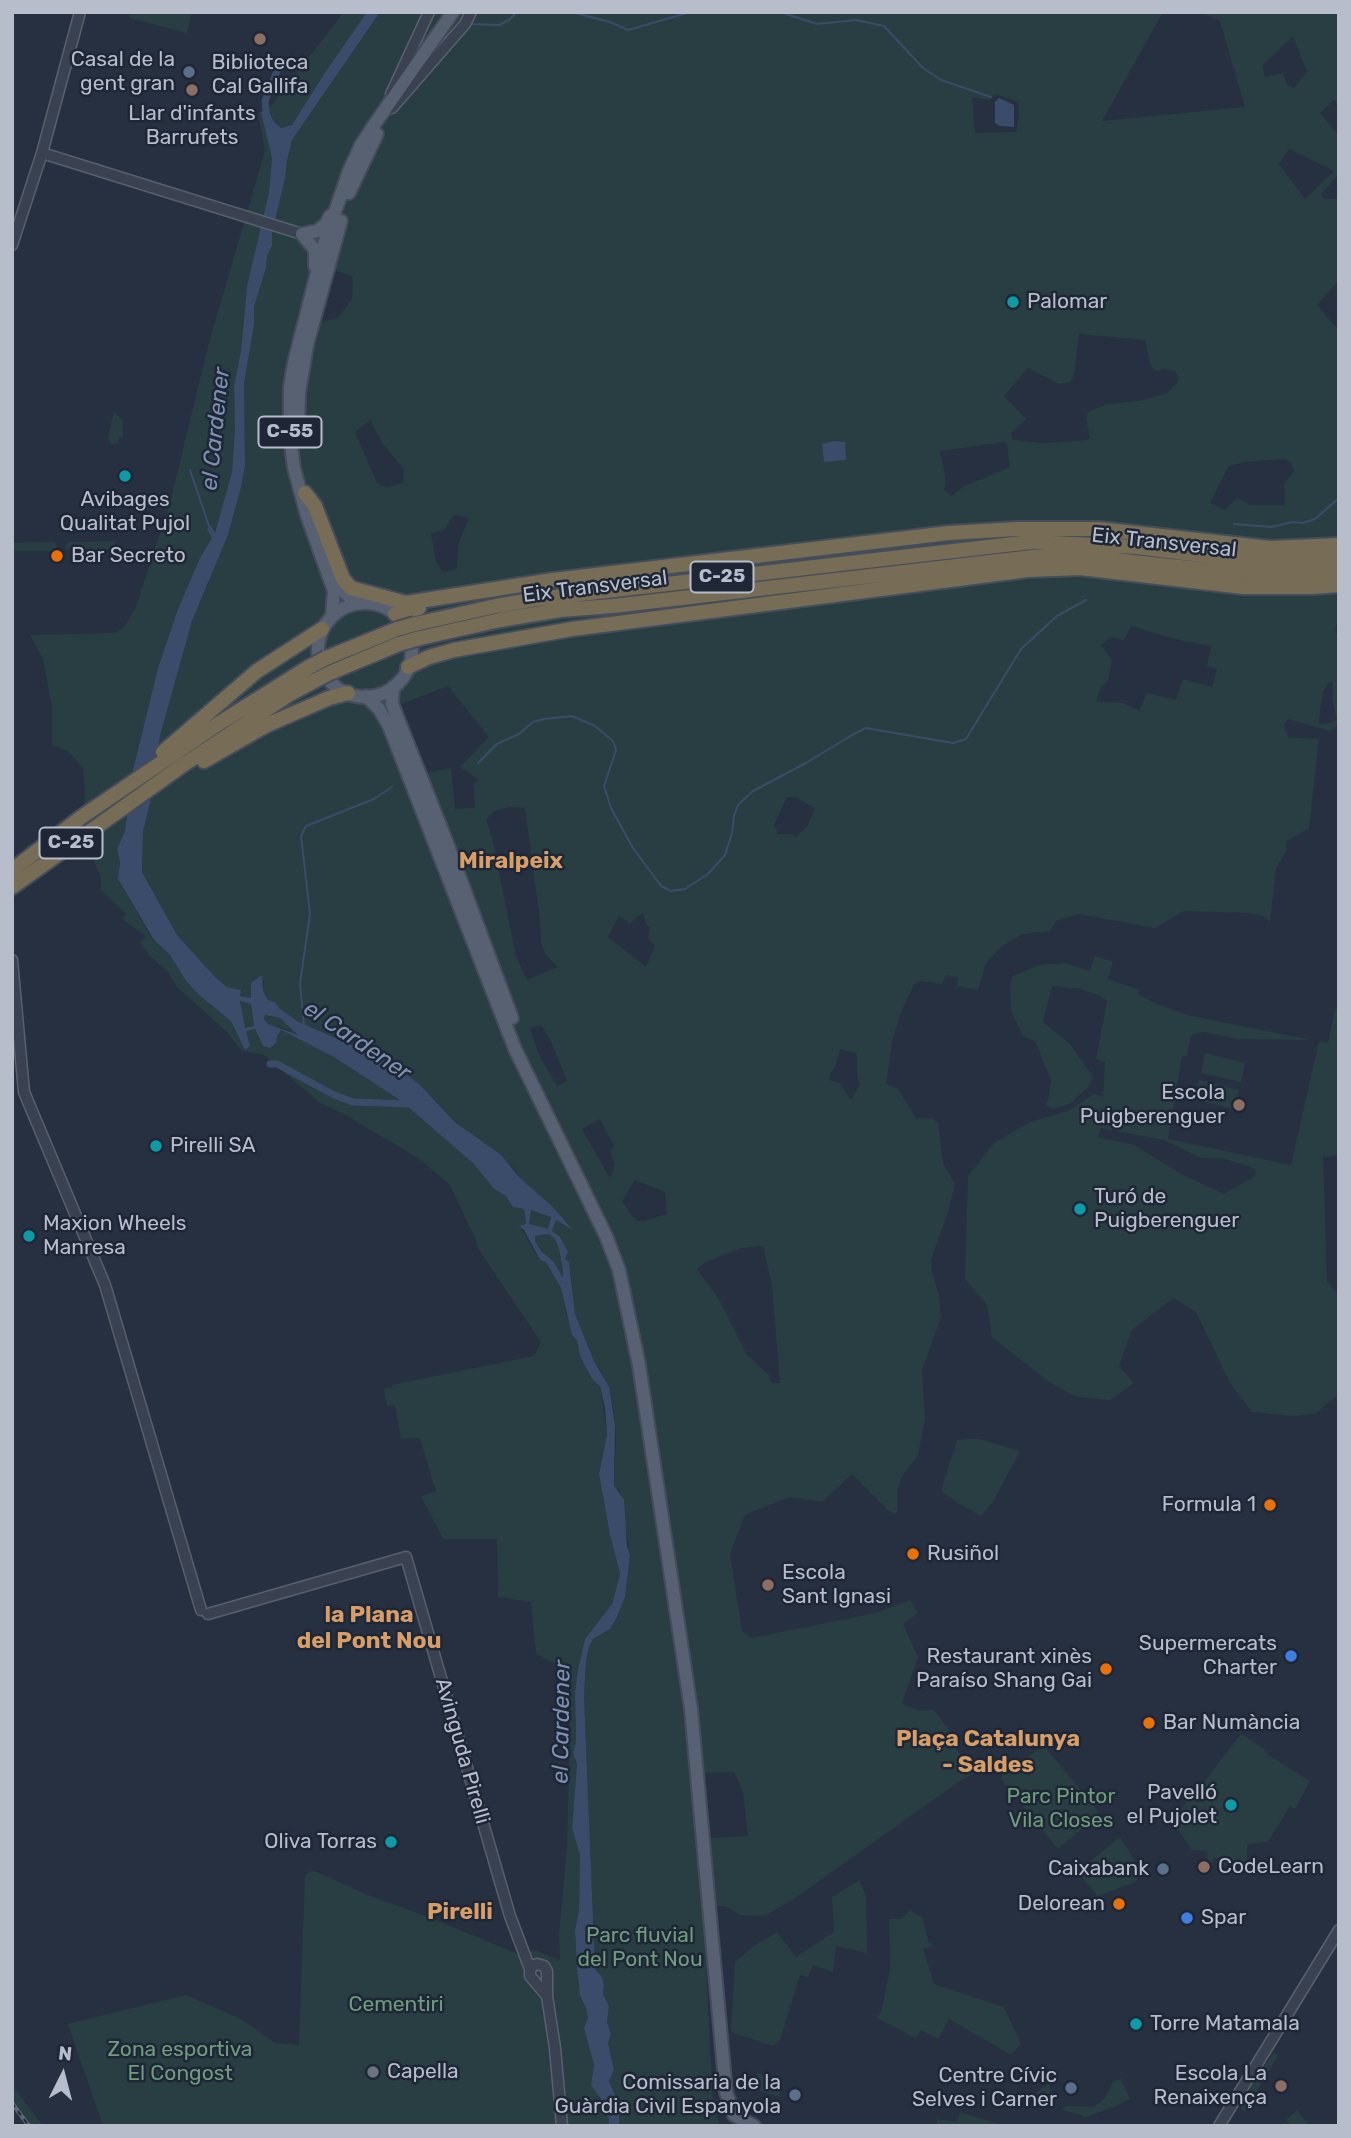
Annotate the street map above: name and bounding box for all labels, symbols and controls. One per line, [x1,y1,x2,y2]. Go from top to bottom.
marker: Biblioteca Cal Gallifa [252,31,268,47]
place label: Casal de la gent gran [71,47,175,97]
place label: Biblioteca Cal Gallifa [212,50,308,100]
marker: Casal de la gent gran [181,64,197,80]
marker: Llar d'infants Barrufets [184,82,200,98]
place label: Llar d'infants Barrufets [128,101,256,151]
place label: Palomar [1027,289,1107,315]
marker: Palomar [1005,294,1021,310]
water label: el Cardener [196,366,236,492]
road number: C-55 [258,416,322,448]
marker: Avibages Qualitat Pujol [117,468,133,484]
place label: Avibages Qualitat Pujol [60,487,190,537]
street label: Eix Transversal [1090,523,1238,563]
place label: Bar Secreto [71,543,186,569]
marker: Bar Secreto [49,548,65,564]
road number: C-25 [690,562,754,592]
street label: Eix Transversal [521,566,669,608]
road number: C-25 [40,828,102,858]
district label: Miralpeix [459,847,563,875]
water label: el Cardener [298,995,416,1087]
place label: Escola Puigberenguer [1080,1080,1225,1130]
marker: Escola Puigberenguer [1231,1097,1247,1113]
place label: Pirelli SA [170,1133,255,1159]
marker: Pirelli SA [148,1138,164,1154]
place label: Turó de Puigberenguer [1094,1184,1239,1234]
marker: Turó de Puigberenguer [1072,1201,1088,1217]
place label: Maxion Wheels Manresa [43,1211,187,1261]
marker: Maxion Wheels Manresa [21,1228,37,1244]
place label: Formula 1 [1162,1492,1256,1518]
marker: Formula 1 [1262,1497,1278,1513]
place label: Rusiñol [927,1541,999,1567]
marker: Rusiñol [905,1546,921,1562]
place label: Escola Sant Ignasi [782,1560,891,1610]
marker: Escola Sant Ignasi [760,1577,776,1593]
district label: la Plana del Pont Nou [297,1601,441,1655]
place label: Supermercats Charter [1139,1631,1277,1681]
place label: Restaurant xinès Paraíso Shang Gai [916,1644,1092,1694]
marker: Supermercats Charter [1283,1648,1299,1664]
water label: el Cardener [547,1660,577,1784]
marker: Restaurant xinès Paraíso Shang Gai [1098,1661,1114,1677]
street label: Avinguda Pirelli [429,1675,495,1827]
place label: Bar Numància [1163,1710,1300,1736]
marker: Bar Numància [1141,1715,1157,1731]
district label: Plaça Catalunya - Saldes [896,1725,1080,1779]
place label: Pavelló el Pujolet [1126,1780,1217,1830]
park label: Parc Pintor Vila Closes [1007,1784,1115,1834]
marker: Pavelló el Pujolet [1223,1797,1239,1813]
place label: Oliva Torras [264,1829,377,1855]
marker: Oliva Torras [383,1834,399,1850]
place label: CodeLearn [1218,1854,1324,1880]
place label: Caixabank [1048,1856,1149,1882]
marker: CodeLearn [1196,1859,1212,1875]
marker: Caixabank [1155,1861,1171,1877]
place label: Delorean [1018,1891,1105,1917]
marker: Delorean [1111,1896,1127,1912]
district label: Pirelli [427,1898,493,1926]
place label: Spar [1201,1905,1246,1931]
marker: Spar [1179,1910,1195,1926]
park label: Parc fluvial del Pont Nou [577,1923,703,1973]
park label: Cementiri [348,1992,444,2018]
place label: Torre Matamala [1150,2011,1300,2037]
marker: Torre Matamala [1128,2016,1144,2032]
park label: Zona esportiva El Congost [108,2037,252,2087]
north arrow [28,2040,98,2110]
text: N [57,2041,73,2066]
place label: Capella [387,2059,459,2085]
place label: Escola La Renaixença [1154,2061,1267,2111]
place label: Centre Cívic Selves i Carner [912,2063,1057,2113]
marker: Capella [365,2064,381,2080]
place label: Comissaria de la Guàrdia Civil Espanyola [554,2070,781,2120]
marker: Escola La Renaixença [1273,2078,1289,2094]
marker: Centre Cívic Selves i Carner [1063,2080,1079,2096]
marker: Comissaria de la Guàrdia Civil Espanyola [787,2087,803,2103]

